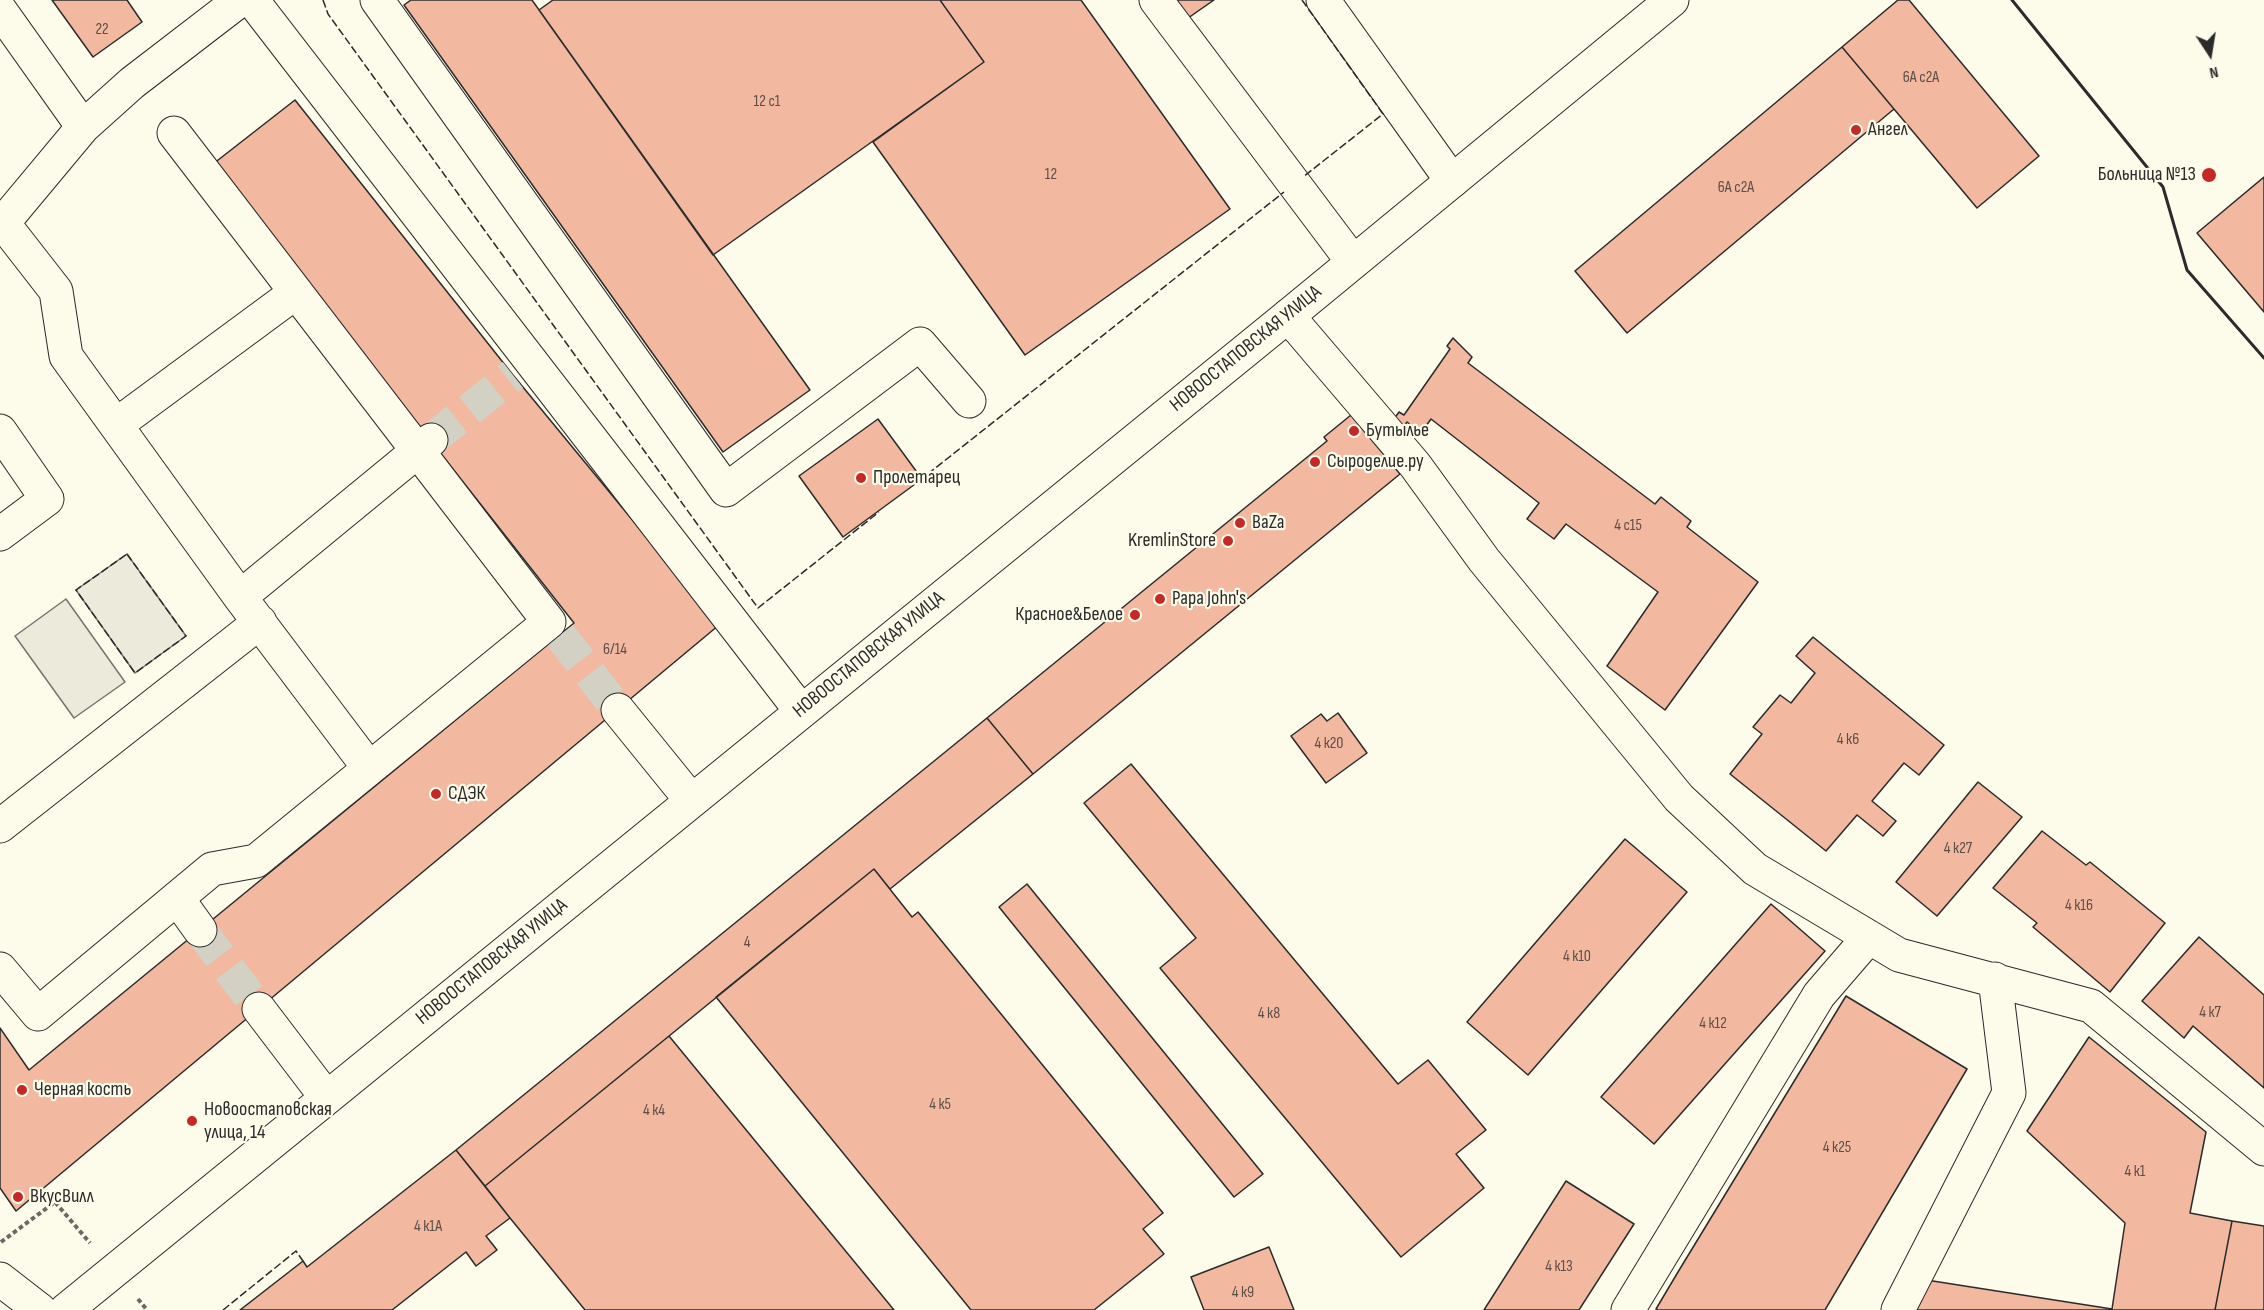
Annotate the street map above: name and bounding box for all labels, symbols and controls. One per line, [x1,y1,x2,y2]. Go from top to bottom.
house number: 22 [95,20,109,40]
north arrow [2180,24,2240,84]
text: N [2208,62,2220,82]
house number: 6А с2А [1903,68,1939,88]
house number: 12 с1 [754,92,780,112]
place label: Ангел [1868,118,1908,142]
marker: Ангел [1849,123,1863,137]
place label: Больница №13 [2098,163,2196,187]
house number: 12 [1045,165,1057,185]
marker: Больница №13 [2200,166,2218,184]
house number: 6А с2А [1718,178,1754,198]
street label: НОВООСТАПОВСКАЯ УЛИЦА [1165,281,1327,417]
place label: Бутылье [1366,419,1429,443]
marker: Бутылье [1347,424,1361,438]
place label: Сыроделие.ру [1327,450,1424,474]
marker: Сыроделие.ру [1308,455,1322,469]
place label: Пролетарец [873,466,960,490]
marker: Пролетарец [854,471,868,485]
place label: BaZa [1252,511,1284,535]
marker: BaZa [1233,516,1247,530]
house number: 4 с15 [1614,516,1642,536]
place label: KremlinStore [1128,529,1216,553]
marker: KremlinStore [1221,534,1235,548]
street label: НОВООСТАПОВСКАЯ УЛИЦА [788,587,950,723]
place label: Papa John's [1172,587,1246,611]
marker: Papa John's [1153,592,1167,606]
place label: Красное&Белое [1015,603,1123,627]
marker: Красное&Белое [1128,608,1142,622]
house number: 6/14 [603,640,627,660]
house number: 4 к6 [1837,730,1859,750]
house number: 4 к20 [1314,734,1344,754]
place label: СДЭК [448,782,485,806]
marker: СДЭК [429,787,443,801]
house number: 4 к27 [1944,839,1972,859]
street label: НОВООСТАПОВСКАЯ УЛИЦА [411,894,573,1030]
house number: 4 к16 [2065,896,2093,916]
house number: 4 [744,933,750,953]
house number: 4 к10 [1563,947,1591,967]
house number: 4 к7 [2199,1003,2221,1023]
house number: 4 к8 [1258,1004,1280,1024]
house number: 4 к12 [1699,1014,1727,1034]
place label: Черная кость [34,1078,131,1102]
marker: Черная кость [15,1083,29,1097]
house number: 4 к5 [929,1095,951,1115]
place label: Новоостаповская улица, 14 [204,1098,332,1145]
house number: 4 к4 [643,1101,665,1121]
marker: Новоостаповская улица, 14 [185,1114,199,1128]
house number: 4 к25 [1823,1138,1851,1158]
house number: 4 к1 [2125,1162,2145,1182]
place label: ВкусВилл [30,1185,94,1209]
marker: ВкусВилл [11,1190,25,1204]
house number: 4 к1А [414,1217,442,1237]
house number: 4 к13 [1545,1257,1573,1277]
house number: 4 к9 [1232,1283,1254,1303]

